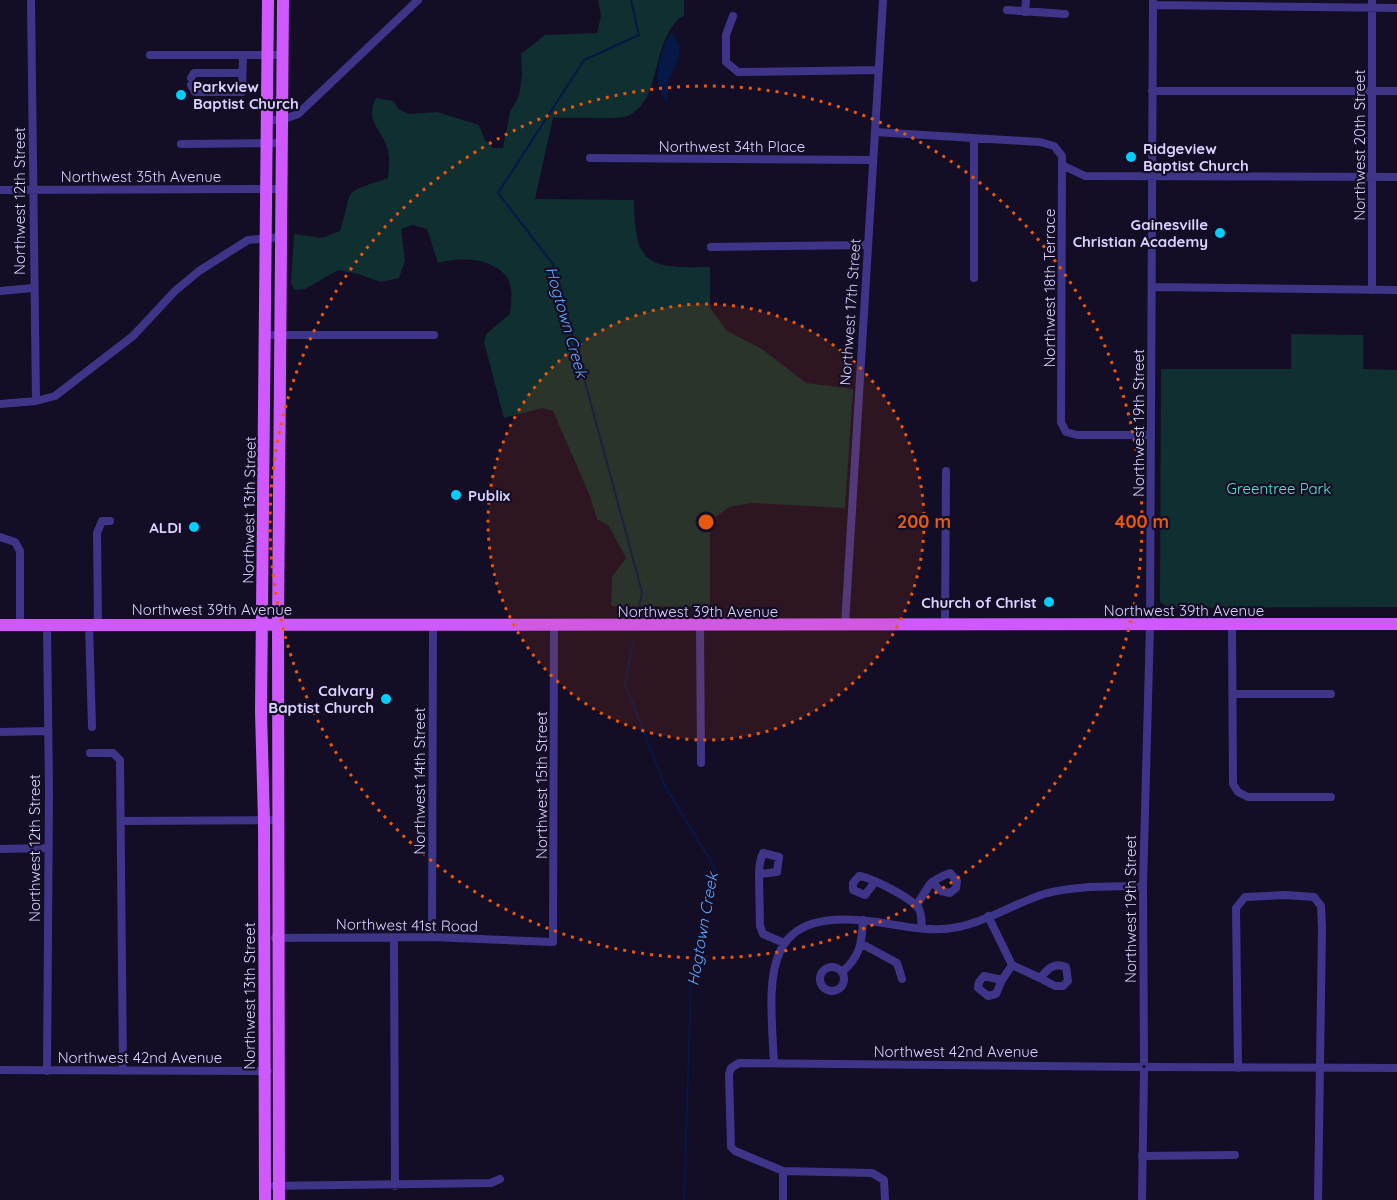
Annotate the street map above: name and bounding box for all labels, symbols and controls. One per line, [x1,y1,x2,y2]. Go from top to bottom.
street label: Northwest 20th Street [1350,69,1369,221]
place label: Parkview Baptist Church [193,77,299,113]
marker: Parkview Baptist Church [174,88,188,102]
street label: Northwest 12th Street [10,127,29,275]
street label: Northwest 34th Place [659,137,805,156]
place label: Ridgeview Baptist Church [1143,139,1249,175]
marker: Ridgeview Baptist Church [1124,150,1138,164]
street label: Northwest 35th Avenue [61,167,221,186]
street label: Northwest 18th Terrace [1040,208,1059,368]
place label: Gainesville Christian Academy [1073,215,1208,251]
marker: Gainesville Christian Academy [1213,226,1227,240]
street label: Northwest 17th Street [835,238,865,386]
water label: Hogtown Creek [542,264,593,381]
street label: Northwest 19th Street [1129,349,1148,497]
street label: Northwest 13th Street [238,436,260,584]
park label: Greentree Park [1227,479,1331,498]
place label: Publix [468,486,511,505]
marker: Publix [449,488,463,502]
text: 200 m [897,510,951,533]
text: 400 m [1115,510,1169,533]
centre of rings [696,512,716,532]
place label: ALDI [149,518,182,537]
marker: ALDI [187,520,201,534]
place label: Church of Christ [921,593,1037,612]
marker: Church of Christ [1042,595,1056,609]
street label: Northwest 39th Avenue [132,600,292,619]
street label: Northwest 39th Avenue [1104,601,1264,620]
street label: Northwest 39th Avenue [618,602,778,621]
place label: Calvary Baptist Church [268,681,374,717]
marker: Calvary Baptist Church [379,692,393,706]
street label: Northwest 14th Street [410,707,429,855]
street label: Northwest 15th Street [532,711,551,859]
street label: Northwest 12th Street [25,774,44,922]
street label: Northwest 19th Street [1121,835,1140,983]
water label: Hogtown Creek [682,869,722,987]
street label: Northwest 41st Road [336,914,478,936]
street label: Northwest 13th Street [240,922,259,1070]
street label: Northwest 42nd Avenue [874,1042,1038,1061]
street label: Northwest 42nd Avenue [58,1048,222,1067]

